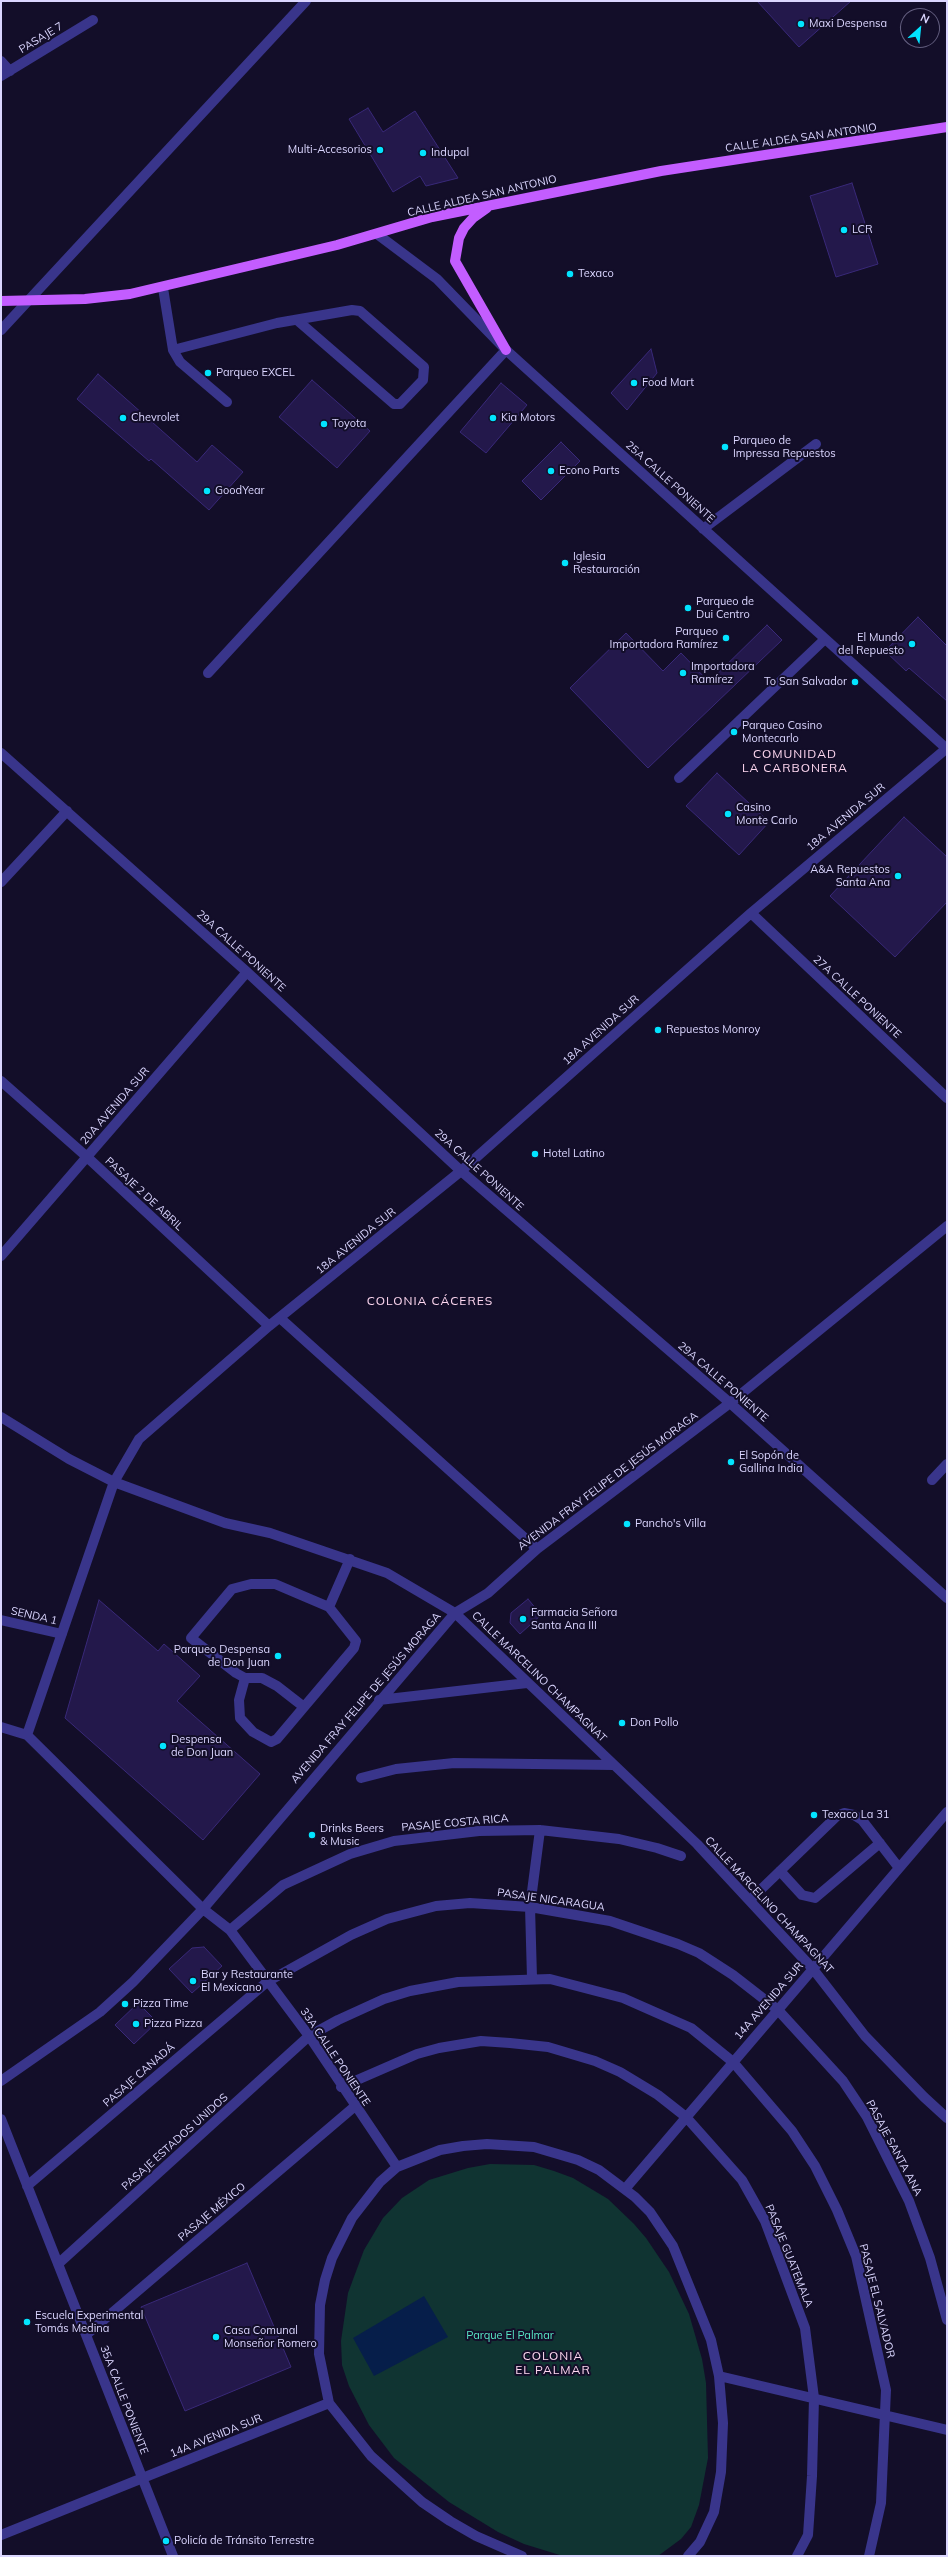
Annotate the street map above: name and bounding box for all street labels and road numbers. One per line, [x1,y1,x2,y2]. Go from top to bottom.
street label: PASAJE 7 [17,20,65,56]
street label: CALLE ALDEA SAN ANTONIO [724,121,878,155]
street label: CALLE ALDEA SAN ANTONIO [406,172,558,220]
street label: 25A CALLE PONIENTE [623,439,717,525]
street label: 18A AVENIDA SUR [804,780,888,854]
street label: 29A CALLE PONIENTE [194,908,288,994]
street label: 27A CALLE PONIENTE [810,953,904,1041]
street label: 18A AVENIDA SUR [560,992,642,1068]
street label: 20A AVENIDA SUR [78,1065,152,1147]
street label: 29A CALLE PONIENTE [432,1127,526,1213]
street label: PASAJE 2 DE ABRIL [102,1155,186,1233]
street label: 18A AVENIDA SUR [314,1205,398,1277]
street label: 29A CALLE PONIENTE [675,1339,771,1425]
street label: AVENIDA FRAY FELIPE DE JESÚS MORAGA [515,1409,701,1553]
street label: SENDA 1 [10,1604,58,1628]
street label: CALLE MARCELINO CHAMPAGNAT [469,1609,609,1745]
street label: AVENIDA FRAY FELIPE DE JESÚS MORAGA [288,1610,444,1786]
street label: PASAJE COSTA RICA [401,1812,509,1834]
street label: CALLE MARCELINO CHAMPAGNAT [702,1834,836,1976]
street label: PASAJE NICARAGUA [496,1886,606,1914]
street label: 14A AVENIDA SUR [732,1960,806,2042]
street label: 33A CALLE PONIENTE [297,2006,373,2108]
street label: PASAJE CANADÁ [101,2040,177,2110]
street label: PASAJE ESTADOS UNIDOS [119,2091,231,2193]
street label: PASAJE SANTA ANA [863,2098,925,2198]
street label: PASAJE MÉXICO [176,2180,248,2244]
street label: PASAJE GUATEMALA [762,2202,816,2310]
street label: PASAJE EL SALVADOR [856,2243,898,2359]
street label: 35A CALLE PONIENTE [97,2344,151,2456]
street label: 14A AVENIDA SUR [168,2411,264,2461]

